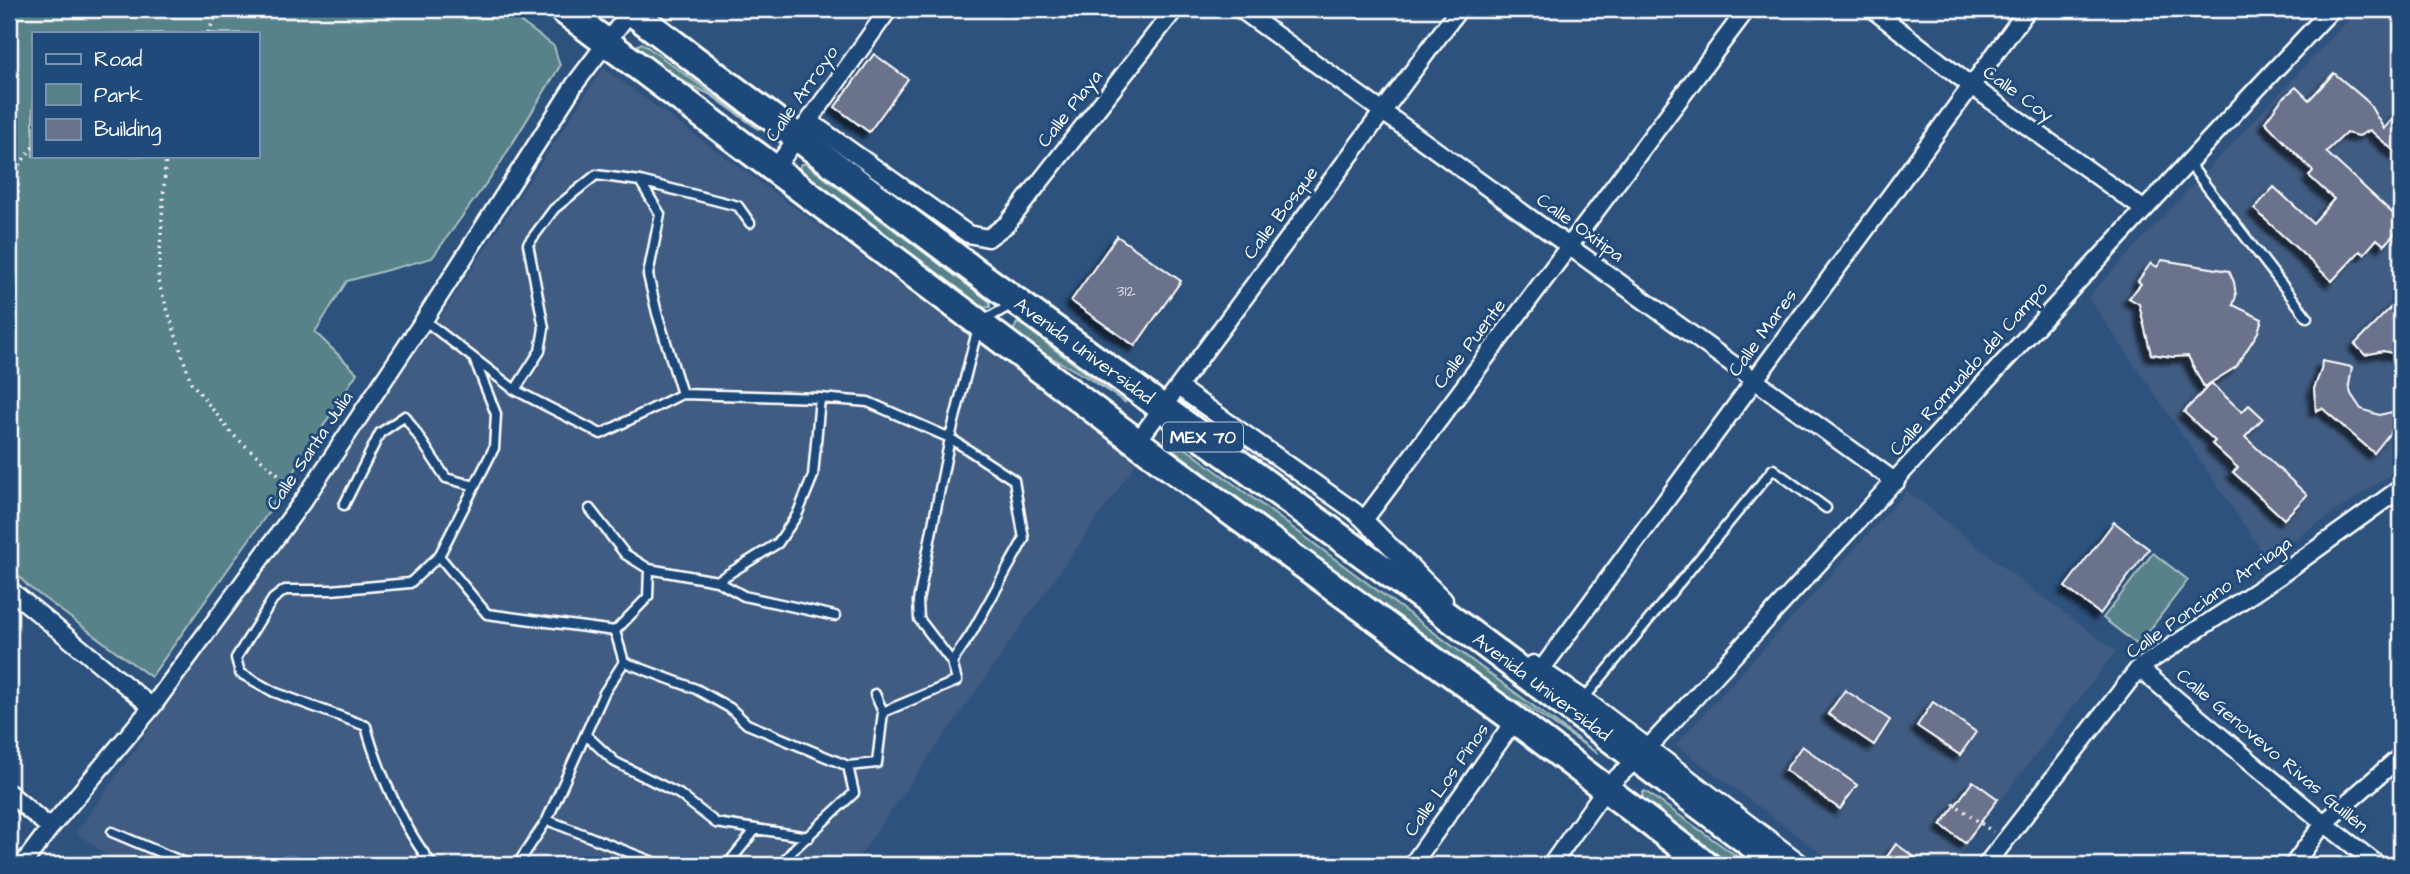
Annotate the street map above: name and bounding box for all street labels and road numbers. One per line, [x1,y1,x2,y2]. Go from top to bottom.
street label: Calle Arroyo [759,40,846,148]
street label: Calle Coy [1976,59,2059,130]
street label: Calle Playa [1031,64,1110,154]
street label: Calle Bosque [1237,161,1325,265]
street label: Calle Oxitipa [1531,187,1630,269]
street label: Calle Romualdo del Campo [1883,276,2055,462]
street label: Calle Mares [1722,284,1804,382]
street label: Avenida Universidad [1009,291,1160,411]
street label: Calle Puente [1427,293,1513,395]
street label: Calle Santa Julia [260,386,360,516]
road number: MEX 70 [1163,422,1243,452]
street label: Calle Ponciano Arriaga [2121,530,2298,666]
street label: Avenida Universidad [1467,626,1617,748]
street label: Calle Genovevo Rivas Guillén [2170,662,2374,840]
street label: Calle Los Pinos [1398,718,1496,842]

